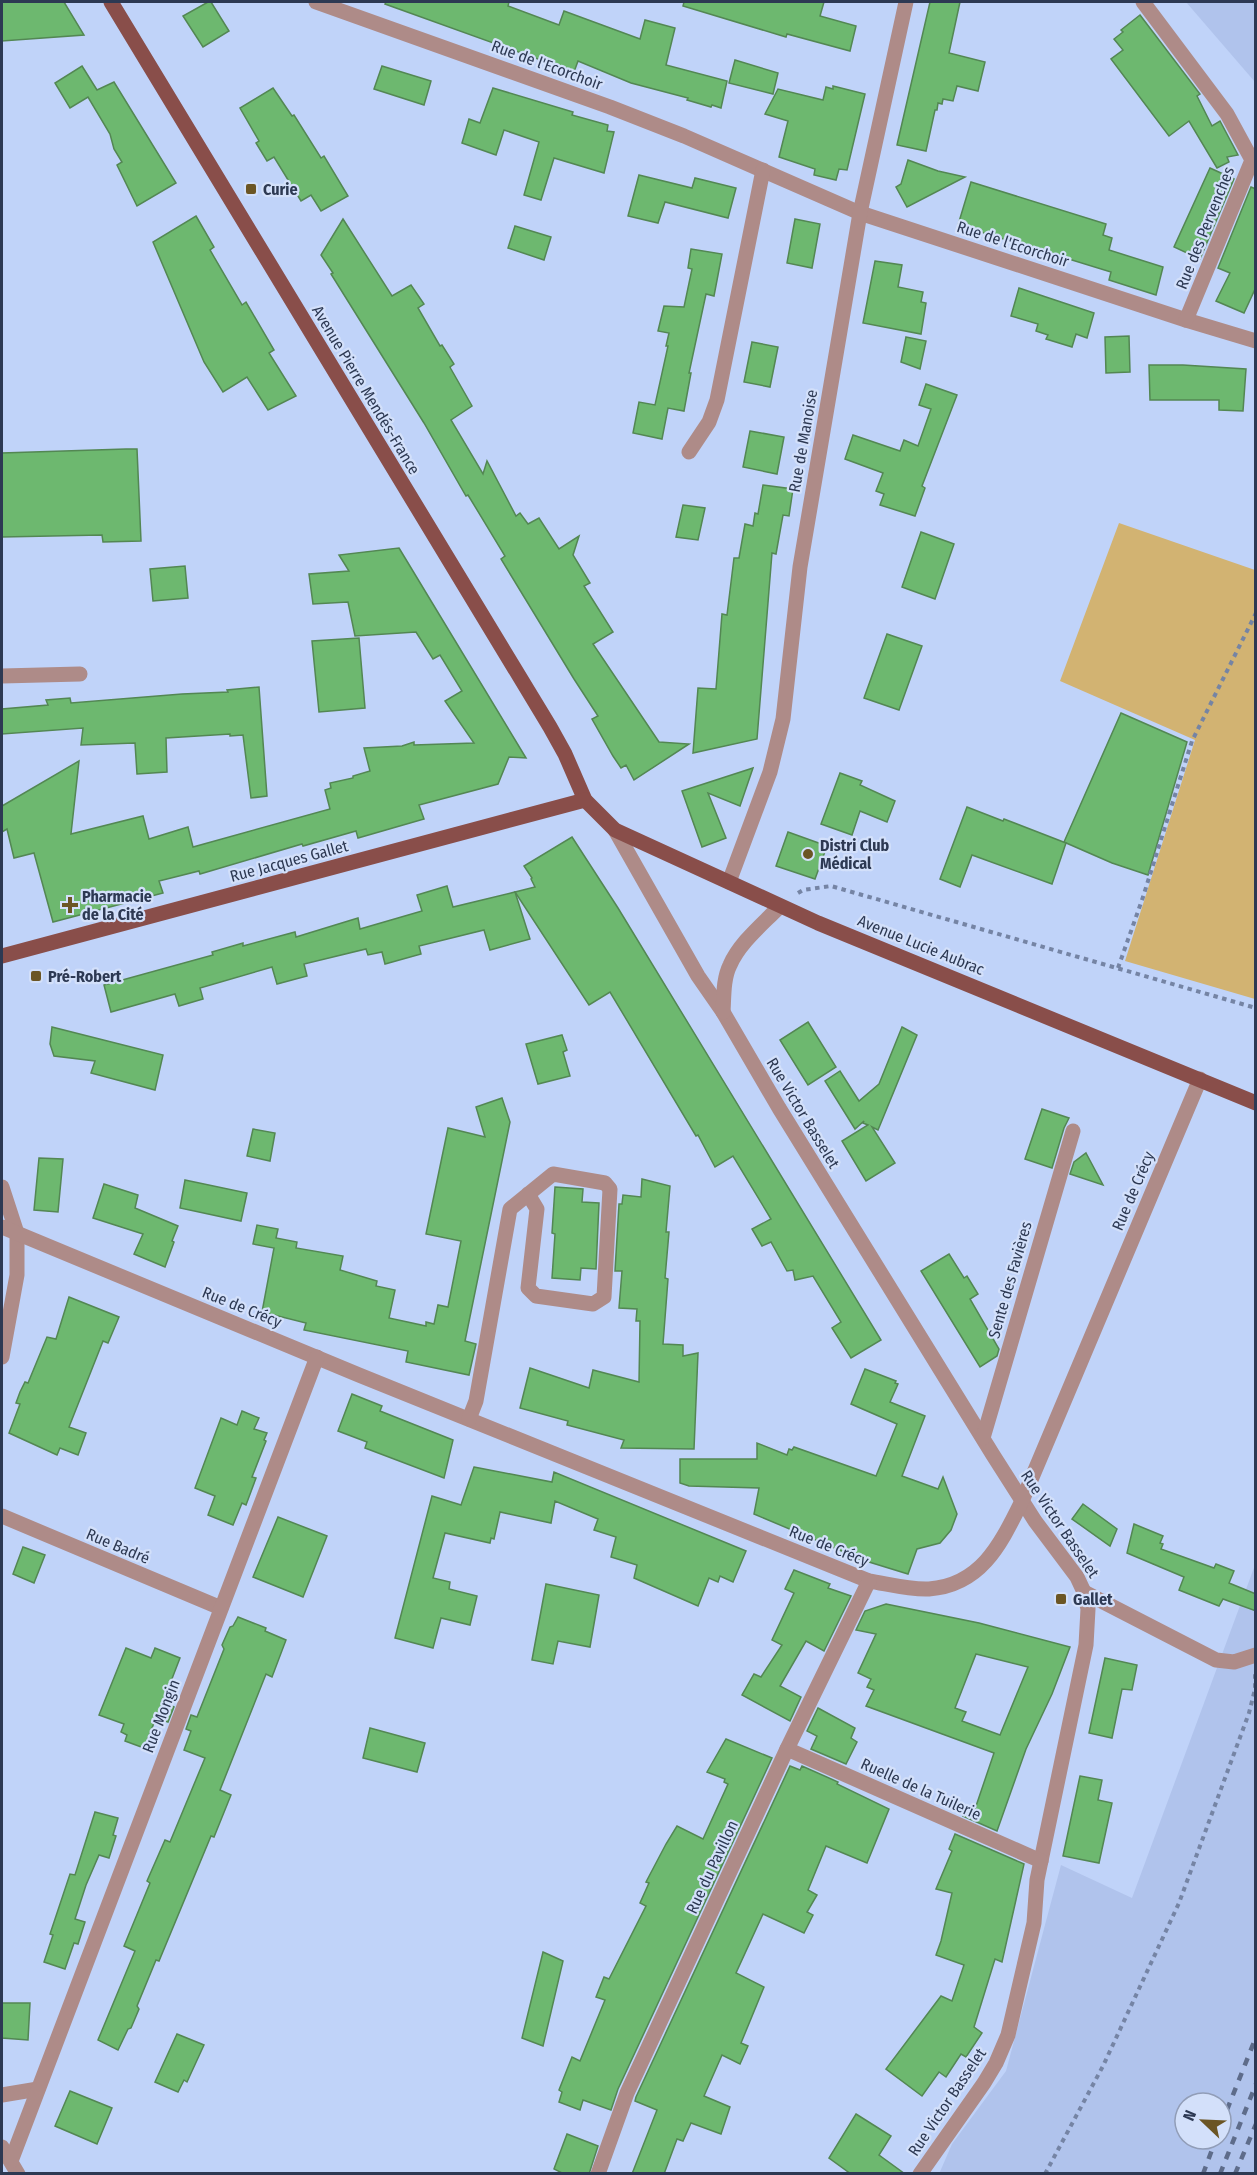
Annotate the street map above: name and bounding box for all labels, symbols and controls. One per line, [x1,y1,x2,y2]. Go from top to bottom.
street label: Rue de l'Ecorchoir [489,36,606,94]
street label: Rue des Pervenches [1172,164,1238,292]
place label: Curie [263,180,298,199]
marker: Curie [244,182,258,196]
street label: Rue de l'Ecorchoir [955,217,1072,271]
street label: Avenue Pierre Mendés-France [308,302,424,478]
street label: Rue de Manoise [785,388,821,494]
street label: Rue Jacques Gallet [228,836,351,886]
place label: Distri Club Médical [820,836,890,873]
marker: Distri Club Médical [801,847,815,861]
place label: Pharmacie de la Cité [82,887,152,924]
marker: Pharmacie de la Cité [63,898,77,912]
street label: Avenue Lucie Aubrac [855,911,987,979]
place label: Pré-Robert [48,967,122,986]
marker: Pré-Robert [29,969,43,983]
street label: Rue Victor Basselet [762,1054,844,1172]
street label: Rue de Crécy [1108,1148,1158,1233]
street label: Sente des Favières [984,1219,1036,1341]
street label: Rue de Crécy [200,1282,285,1332]
street label: Rue Victor Basselet [1017,1467,1103,1582]
street label: Rue de Crécy [787,1521,872,1571]
street label: Rue Badré [83,1524,153,1568]
place label: Gallet [1073,1590,1113,1609]
marker: Gallet [1054,1592,1068,1606]
street label: Rue Mongin [138,1677,184,1755]
street label: Ruelle de la Tuilerie [858,1754,984,1824]
street label: Rue du Pavillon [682,1817,742,1917]
street label: Rue Victor Basselet [904,2044,990,2159]
north arrow [1173,2091,1233,2151]
text: N [1179,2107,1200,2123]

